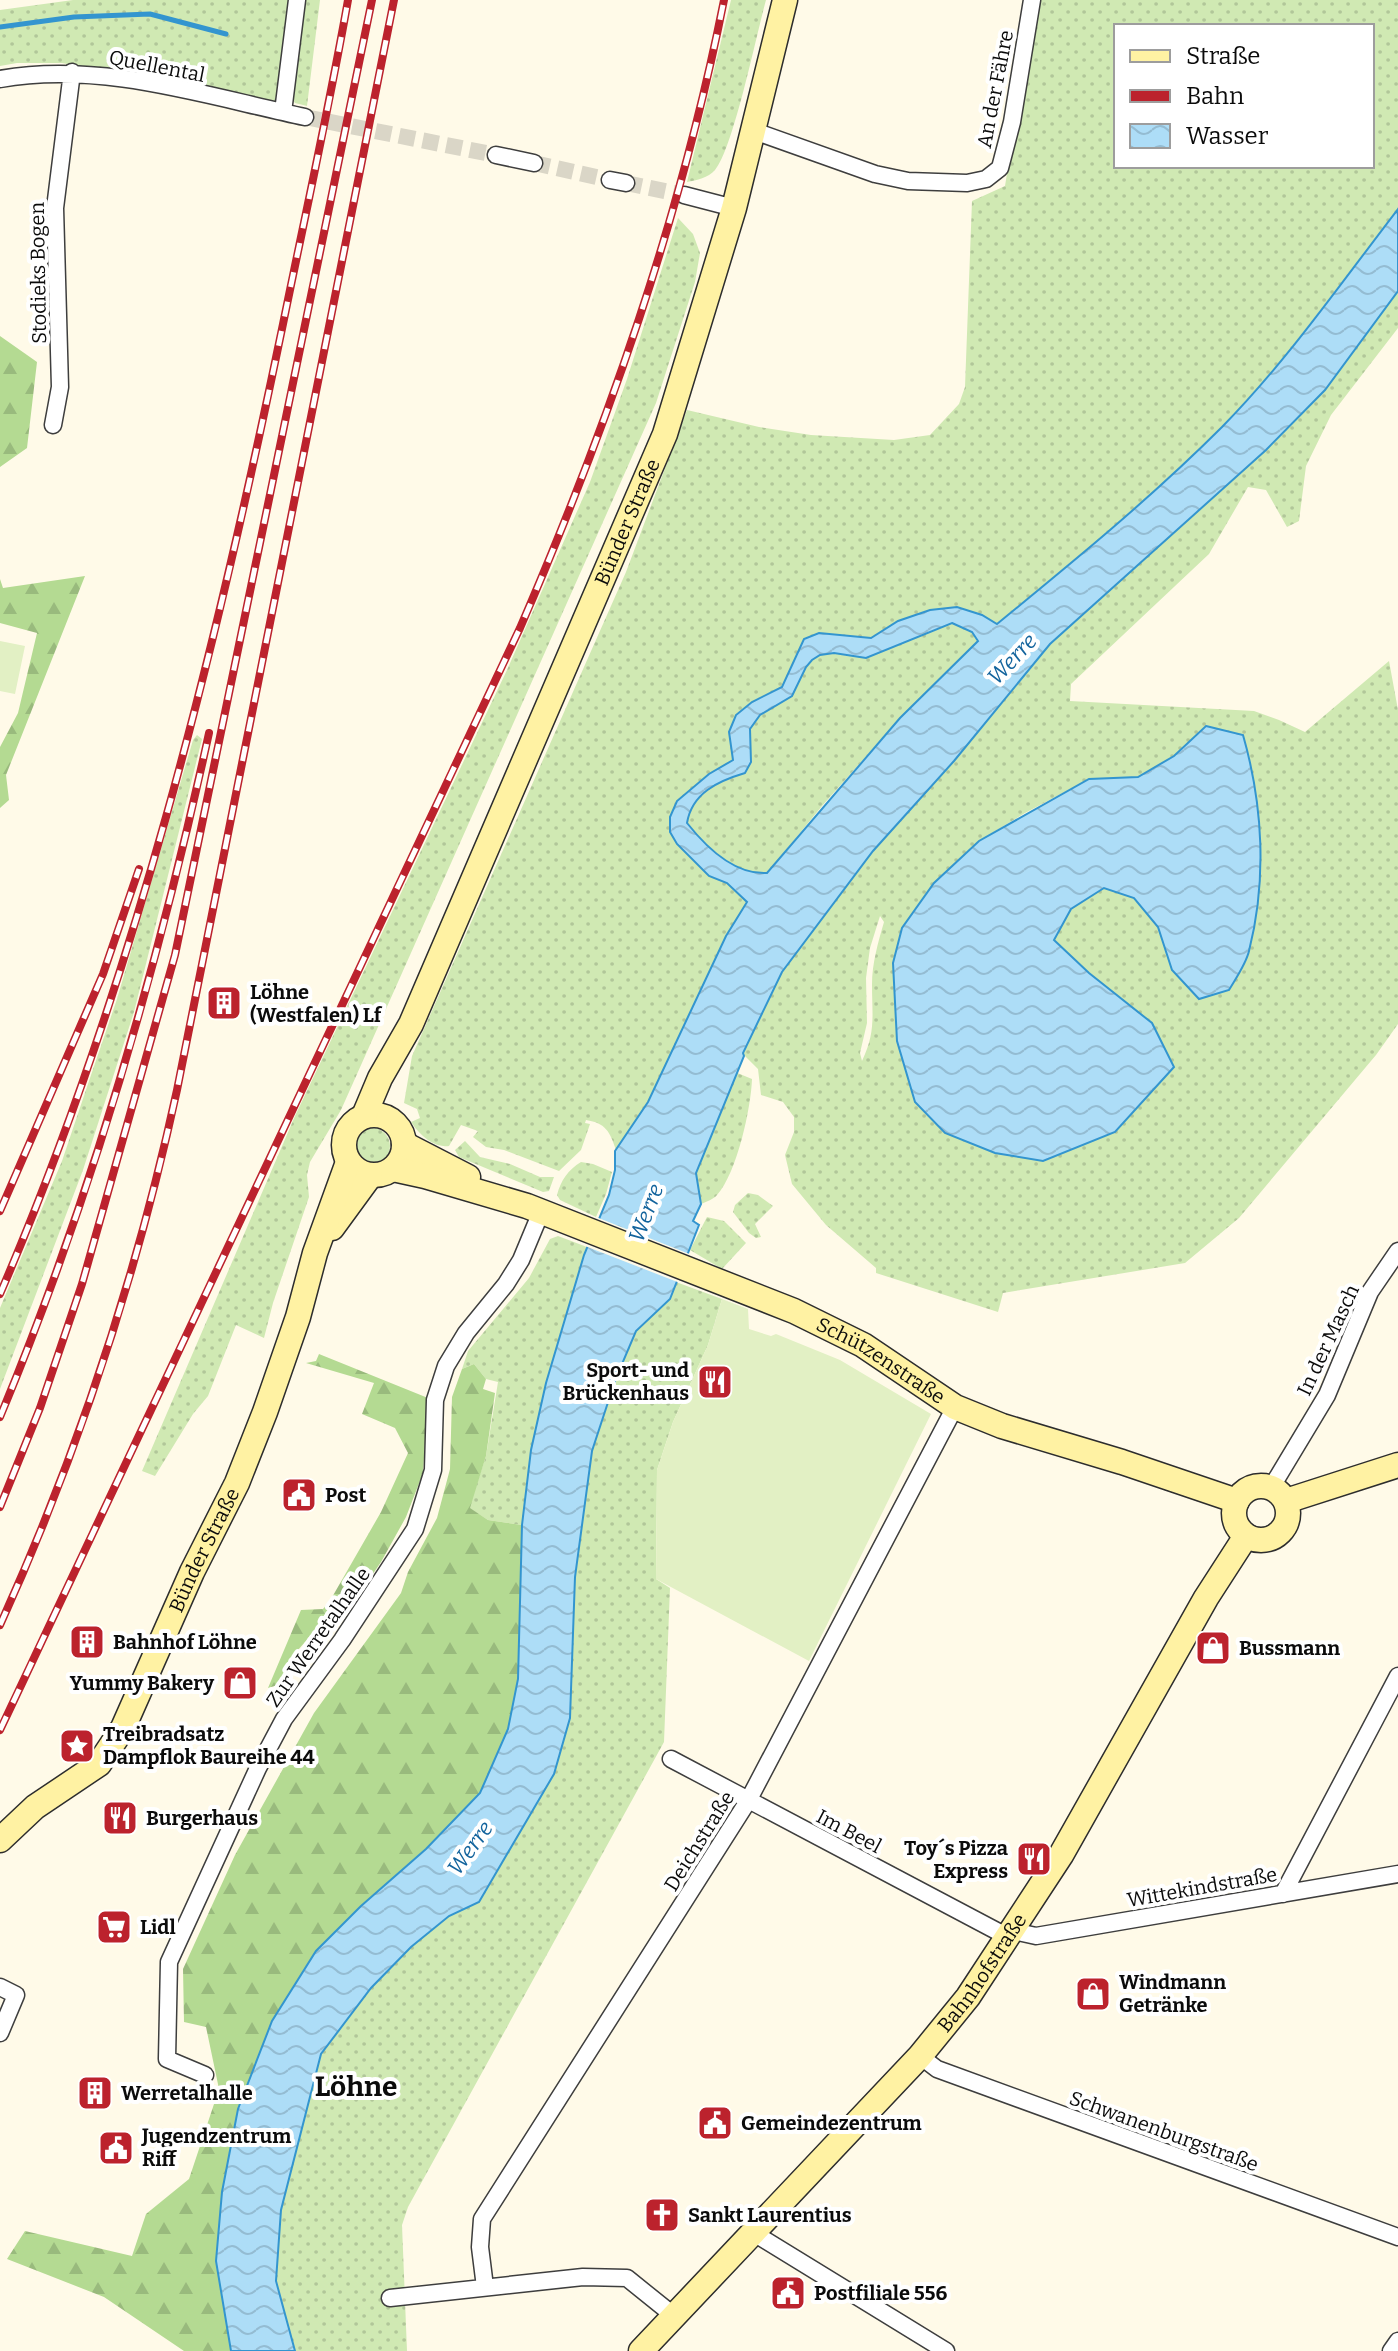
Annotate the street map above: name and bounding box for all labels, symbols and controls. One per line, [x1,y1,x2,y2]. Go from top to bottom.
legend [1114,24,1374,168]
street label: An der Fähre [972,28,1018,150]
text: Straße [1186,42,1260,70]
street label: Quellental [107,45,207,87]
text: Bahn [1186,82,1244,110]
text: Wasser [1186,122,1269,150]
street label: Stodieks Bogen [25,201,51,344]
street label: Bünder Straße [589,455,665,589]
water label: Werre [982,628,1042,690]
place label: Löhne (Westfalen) Lf [250,980,383,1027]
building icon: Löhne (Westfalen) Lf [205,984,243,1022]
water label: Werre [623,1180,669,1246]
street label: In der Masch [1292,1280,1364,1399]
street label: Schützenstraße [813,1312,950,1409]
place label: Sport- und Brückenhaus [563,1358,689,1405]
restaurant icon: Sport- und Brückenhaus [696,1363,734,1401]
public building icon: Post [280,1476,318,1514]
place label: Post [325,1483,366,1507]
street label: Bünder Straße [164,1484,244,1616]
street label: Zur Werretalhalle [261,1563,375,1711]
building icon: Bahnhof Löhne [68,1623,106,1661]
shop icon: Bussmann [1194,1629,1232,1667]
place label: Bahnhof Löhne [113,1630,257,1654]
place label: Bussmann [1239,1636,1340,1660]
shop icon: Yummy Bakery [221,1664,259,1702]
place label: Yummy Bakery [70,1671,215,1695]
place label: Treibradsatz Dampflok Baureihe 44 [103,1722,315,1769]
place icon: Treibradsatz Dampflok Baureihe 44 [58,1727,96,1765]
street label: Deichstraße [659,1787,739,1895]
restaurant icon: Burgerhaus [101,1799,139,1837]
street label: Im Beel [812,1804,886,1858]
place label: Burgerhaus [146,1806,258,1830]
water label: Werre [441,1816,499,1880]
place label: Toy´s Pizza Express [904,1836,1008,1883]
restaurant icon: Toy´s Pizza Express [1015,1840,1053,1878]
street label: Wittekindstraße [1125,1862,1279,1912]
supermarket icon: Lidl [95,1908,133,1946]
street label: Bahnhofstraße [932,1909,1031,2037]
place label: Lidl [140,1915,176,1939]
place label: Windmann Getränke [1119,1970,1226,2017]
shop icon: Windmann Getränke [1074,1975,1112,2013]
district label: Löhne [315,2070,397,2103]
building icon: Werretalhalle [76,2074,114,2112]
place label: Werretalhalle [121,2081,253,2105]
street label: Schwanenburgstraße [1066,2086,1262,2176]
public building icon: Gemeindezentrum [696,2104,734,2142]
place label: Gemeindezentrum [741,2111,922,2135]
place label: Jugendzentrum Riff [141,2124,291,2171]
public building icon: Jugendzentrum Riff [97,2129,135,2167]
church icon: Sankt Laurentius [643,2196,681,2234]
place label: Sankt Laurentius [688,2203,852,2227]
public building icon: Postfiliale 556 [769,2274,807,2312]
place label: Postfiliale 556 [814,2281,948,2305]

